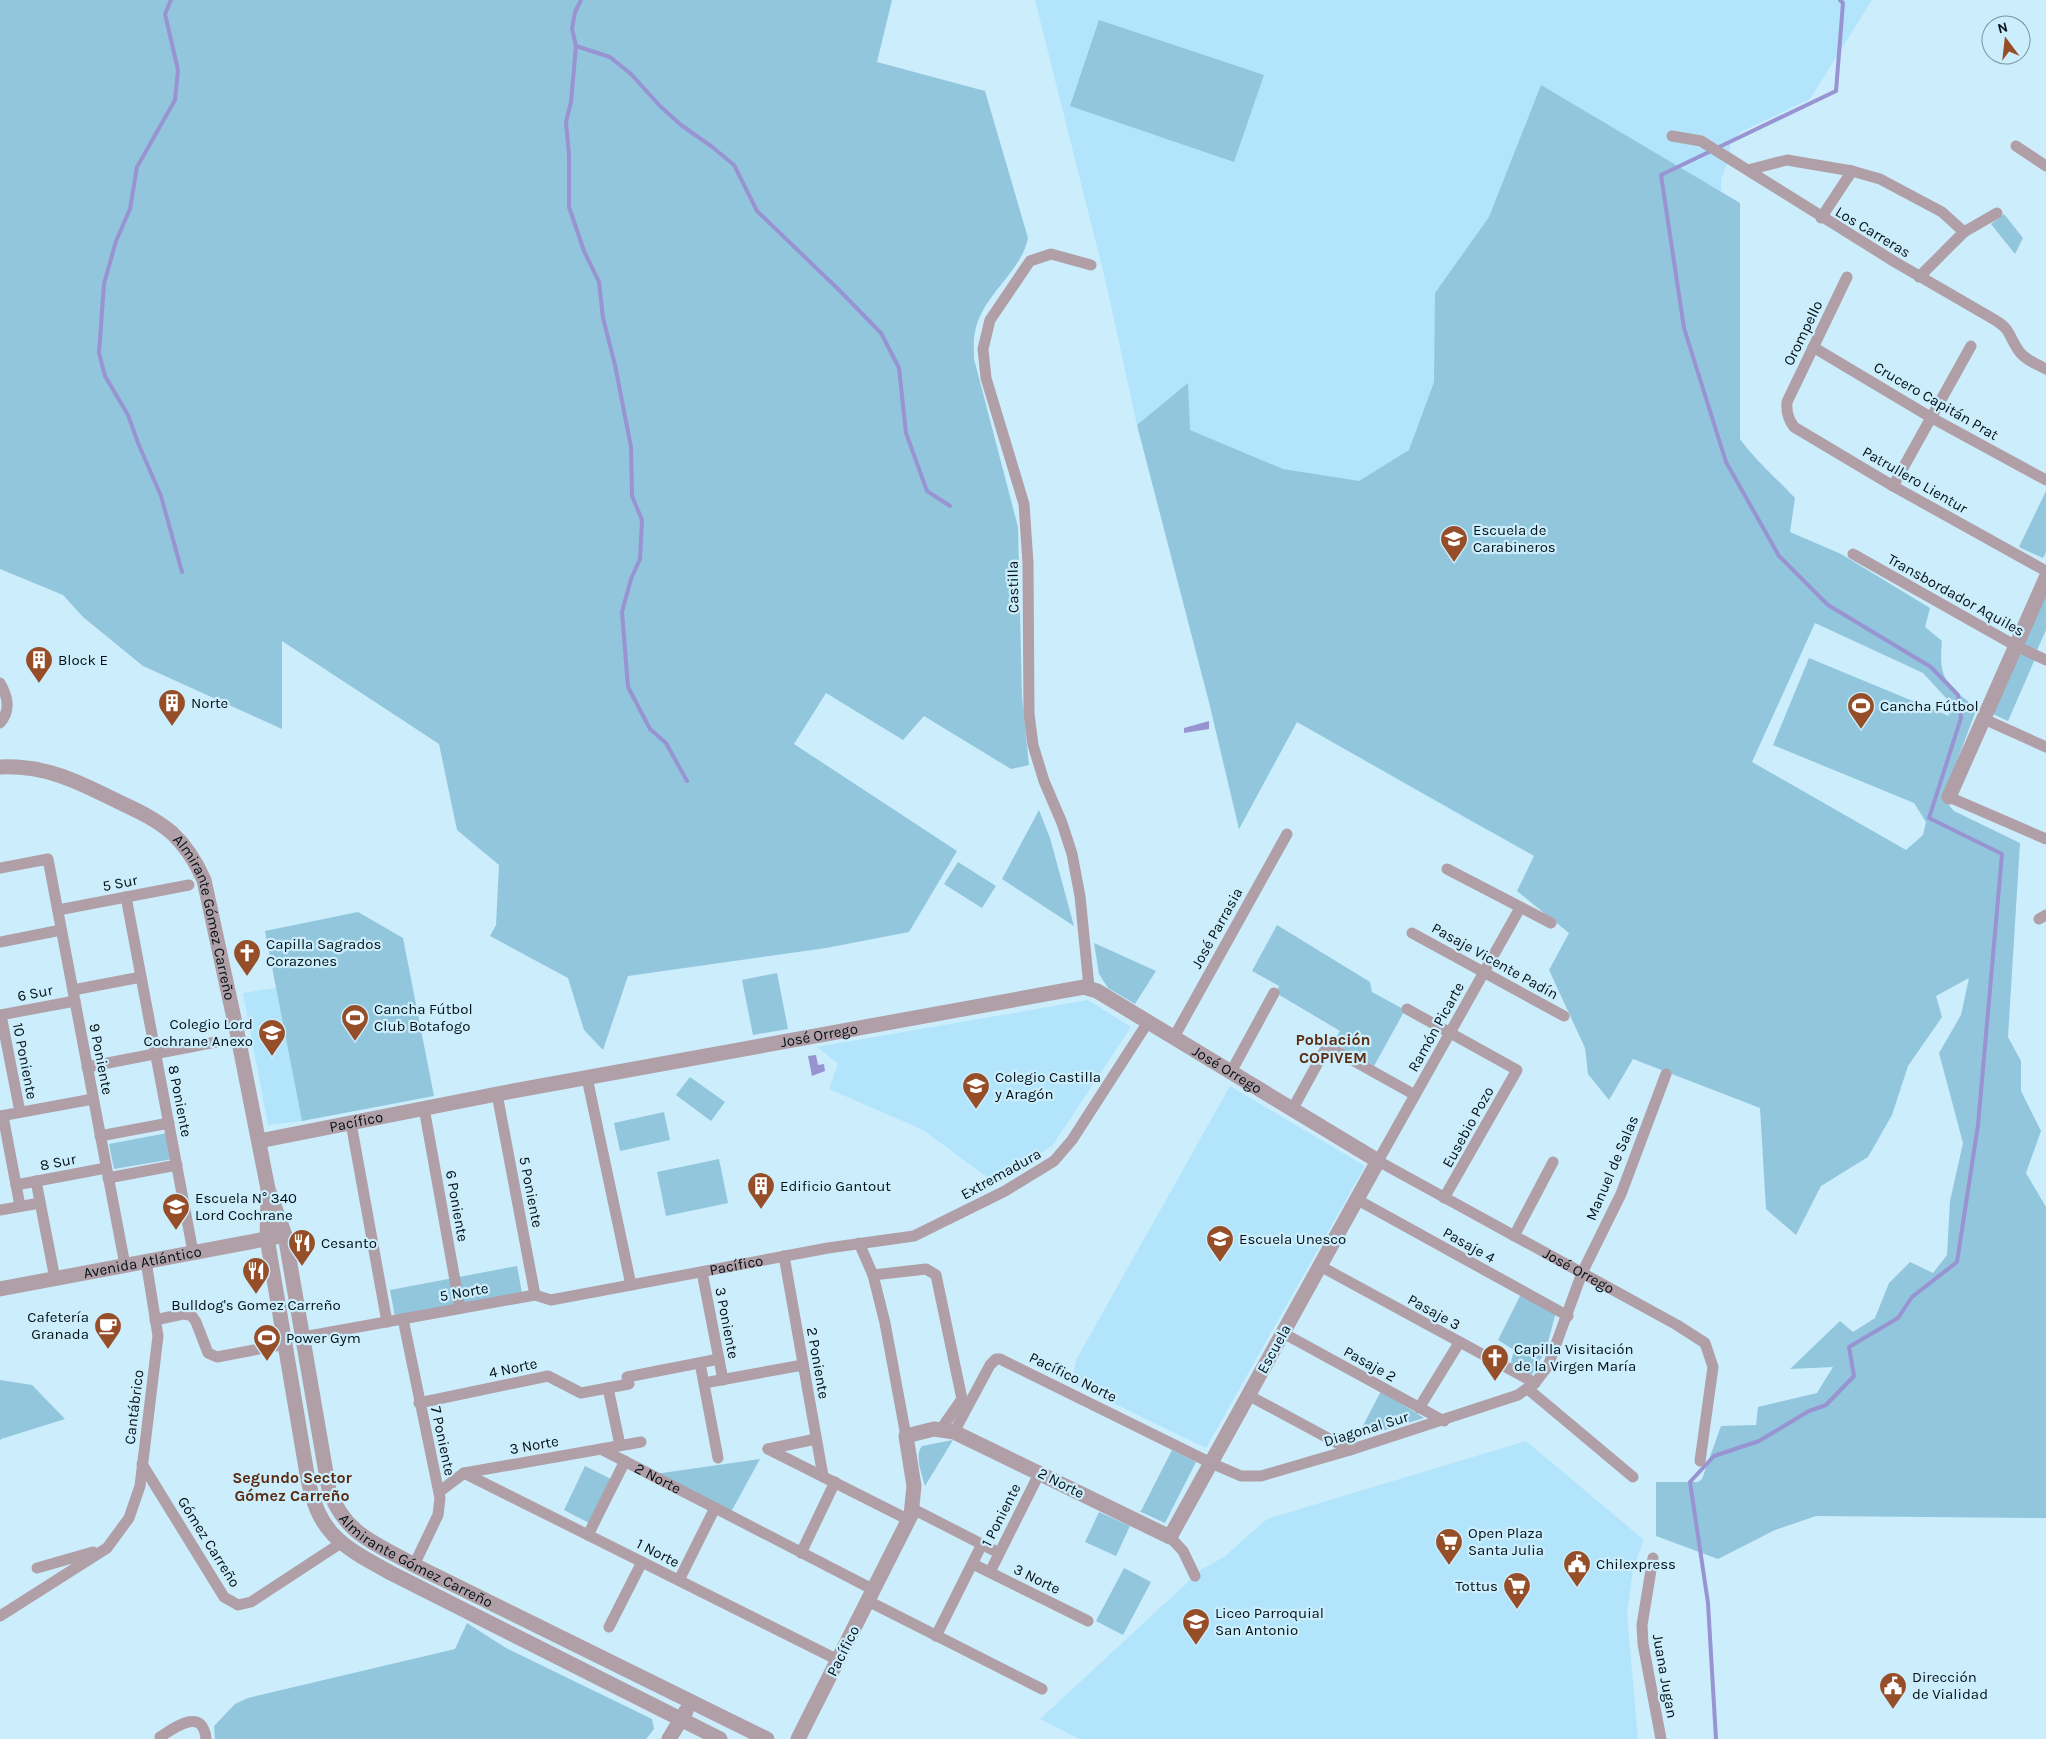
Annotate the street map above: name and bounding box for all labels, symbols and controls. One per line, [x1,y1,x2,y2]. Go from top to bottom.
north arrow [1981,15,2031,65]
text: N [1996,18,2010,37]
street label: Los Carreras [1832,203,1914,261]
street label: Orompello [1779,297,1827,369]
street label: Crucero Capitán Prat [1870,358,2002,444]
street label: Patrullero Lientur [1859,443,1971,518]
place label: Escuela de Carabineros [1473,521,1556,556]
school or university icon: Escuela de Carabineros [1439,524,1469,563]
street label: Transbordador Aquiles [1885,550,2027,640]
street label: Castilla [1004,561,1022,613]
building icon: Block E [24,645,54,684]
place label: Block E [58,651,108,669]
building icon: Norte [157,688,187,727]
sports icon: Cancha Fútbol [1846,691,1876,730]
place label: Norte [191,694,228,712]
place label: Cancha Fútbol [1880,697,1979,715]
street label: Almirante Gómez Carreño [169,831,239,1002]
street label: 5 Sur [101,871,140,895]
street label: José Parrasia [1187,884,1247,972]
street label: Pasaje Vicente Padín [1429,919,1561,1003]
place label: Capilla Sagrados Corazones [266,935,381,970]
church icon: Capilla Sagrados Corazones [232,938,262,977]
street label: Ramón Picarte [1404,979,1468,1075]
street label: 6 Sur [16,981,55,1005]
place label: Cancha Fútbol Club Botafogo [374,1000,473,1035]
sports icon: Cancha Fútbol Club Botafogo [340,1003,370,1042]
place label: Colegio Lord Cochrane Anexo [144,1015,253,1050]
school or university icon: Colegio Lord Cochrane Anexo [257,1018,287,1057]
street label: José Orrego [779,1019,859,1051]
street label: 10 Poniente [9,1021,41,1101]
street label: 9 Poniente [85,1022,117,1096]
district label: Población COPIVEM [1295,1030,1371,1067]
street label: José Orrego [1189,1042,1265,1098]
street label: 8 Poniente [164,1063,196,1139]
place label: Colegio Castilla y Aragón [994,1068,1101,1103]
school or university icon: Colegio Castilla y Aragón [961,1071,991,1110]
street label: Eusebio Pozo [1438,1083,1498,1171]
street label: Pacífico [328,1108,385,1136]
street label: Manuel de Salas [1582,1113,1642,1223]
street label: Extremadura [958,1145,1044,1203]
street label: 8 Sur [38,1150,78,1174]
street label: 5 Poniente [515,1155,547,1229]
street label: 6 Poniente [442,1169,472,1243]
building icon: Edificio Gantout [746,1171,776,1210]
place label: Edificio Gantout [780,1177,891,1195]
place label: Escuela N° 340 Lord Cochrane [195,1189,297,1224]
school or university icon: Escuela N° 340 Lord Cochrane [161,1192,191,1231]
street label: Pasaje 4 [1440,1223,1499,1267]
school or university icon: Escuela Unesco [1205,1224,1235,1263]
restaurant icon: Cesanto [287,1228,317,1267]
place label: Escuela Unesco [1239,1230,1346,1248]
place label: Cesanto [321,1234,377,1252]
street label: Avenida Atlántico [82,1242,203,1282]
street label: José Orrego [1540,1244,1617,1298]
street label: Pacífico [708,1251,765,1279]
restaurant icon: Bulldog's Gomez Carreño [241,1256,271,1295]
street label: 5 Norte [438,1279,490,1305]
street label: 3 Poniente [711,1286,743,1360]
street label: Pasaje 3 [1404,1290,1464,1334]
place label: Bulldog's Gomez Carreño [171,1296,341,1314]
place label: Cafetería Granada [27,1308,89,1343]
cafe icon: Cafetería Granada [93,1311,123,1350]
street label: Escuela [1253,1321,1295,1377]
sports icon: Power Gym [252,1323,282,1362]
street label: 2 Poniente [803,1326,833,1400]
place label: Power Gym [286,1329,361,1347]
place label: Capilla Visitación de la Virgen María [1514,1340,1636,1375]
street label: Pasaje 2 [1341,1342,1399,1386]
church icon: Capilla Visitación de la Virgen María [1480,1343,1510,1382]
street label: Pacífico Norte [1026,1348,1120,1406]
street label: 4 Norte [487,1354,539,1382]
street label: Cantábrico [120,1369,148,1445]
street label: 7 Poniente [427,1405,459,1477]
street label: Diagonal Sur [1321,1407,1411,1450]
street label: 3 Norte [508,1432,560,1458]
street label: 2 Norte [632,1459,684,1498]
street label: 2 Norte [1035,1464,1087,1502]
district label: Segundo Sector Gómez Carreño [232,1468,353,1505]
street label: 1 Poniente [977,1480,1025,1550]
street label: Gómez Carreño [174,1493,244,1591]
street label: Almirante Gómez Carreño [335,1510,496,1611]
place label: Open Plaza Santa Julia [1468,1524,1544,1559]
supermarket icon: Open Plaza Santa Julia [1434,1527,1464,1566]
street label: 1 Norte [634,1535,682,1571]
public building icon: Chilexpress [1562,1549,1592,1588]
place label: Chilexpress [1596,1555,1676,1573]
street label: 3 Norte [1011,1560,1063,1598]
supermarket icon: Tottus [1502,1571,1532,1610]
place label: Tottus [1455,1577,1498,1595]
place label: Liceo Parroquial San Antonio [1215,1604,1324,1639]
school or university icon: Liceo Parroquial San Antonio [1181,1607,1211,1646]
street label: Pacífico [823,1623,863,1679]
street label: Juana Jugan [1649,1632,1681,1720]
place label: Dirección de Vialidad [1912,1668,1988,1703]
public building icon: Dirección de Vialidad [1878,1671,1908,1710]

